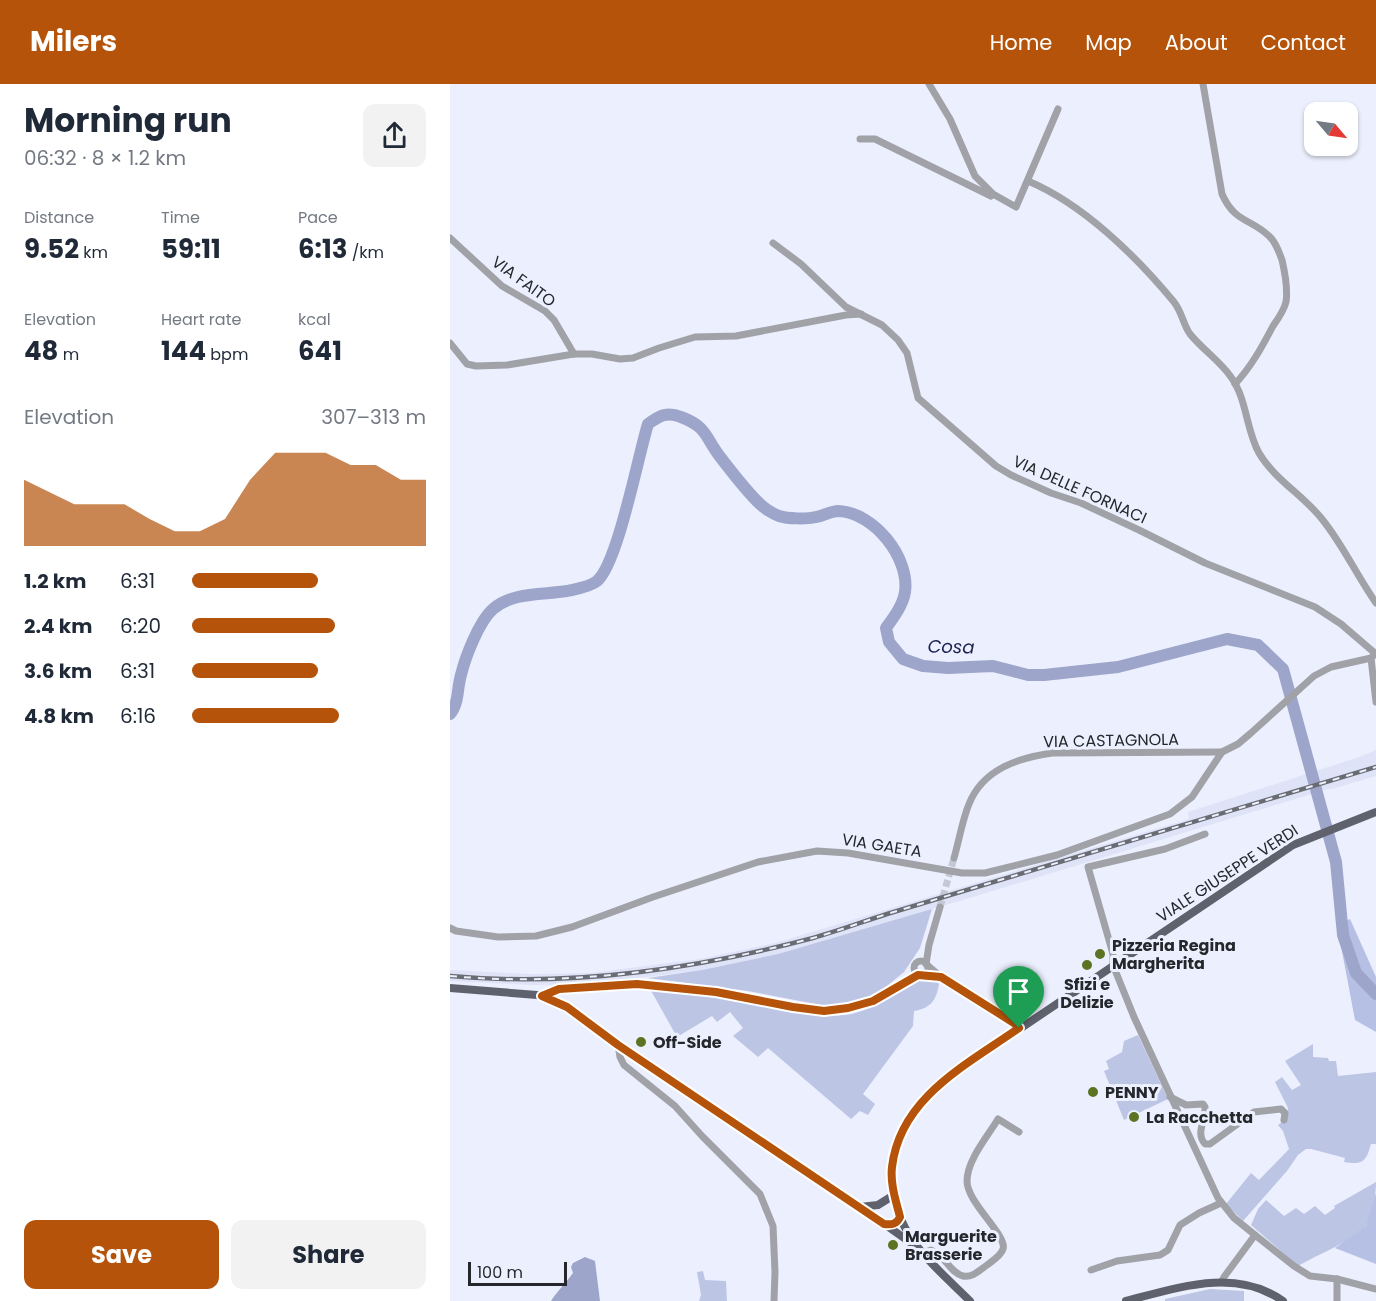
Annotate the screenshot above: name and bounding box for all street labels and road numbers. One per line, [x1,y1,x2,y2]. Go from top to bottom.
street label: VIA FAITO [487,250,560,312]
street label: VIA DELLE FORNACI [1009,450,1150,529]
street label: VIA CASTAGNOLA [1043,728,1179,753]
street label: VIALE GIUSEPPE VERDI [1152,819,1303,928]
street label: VIA GAETA [840,828,924,863]

